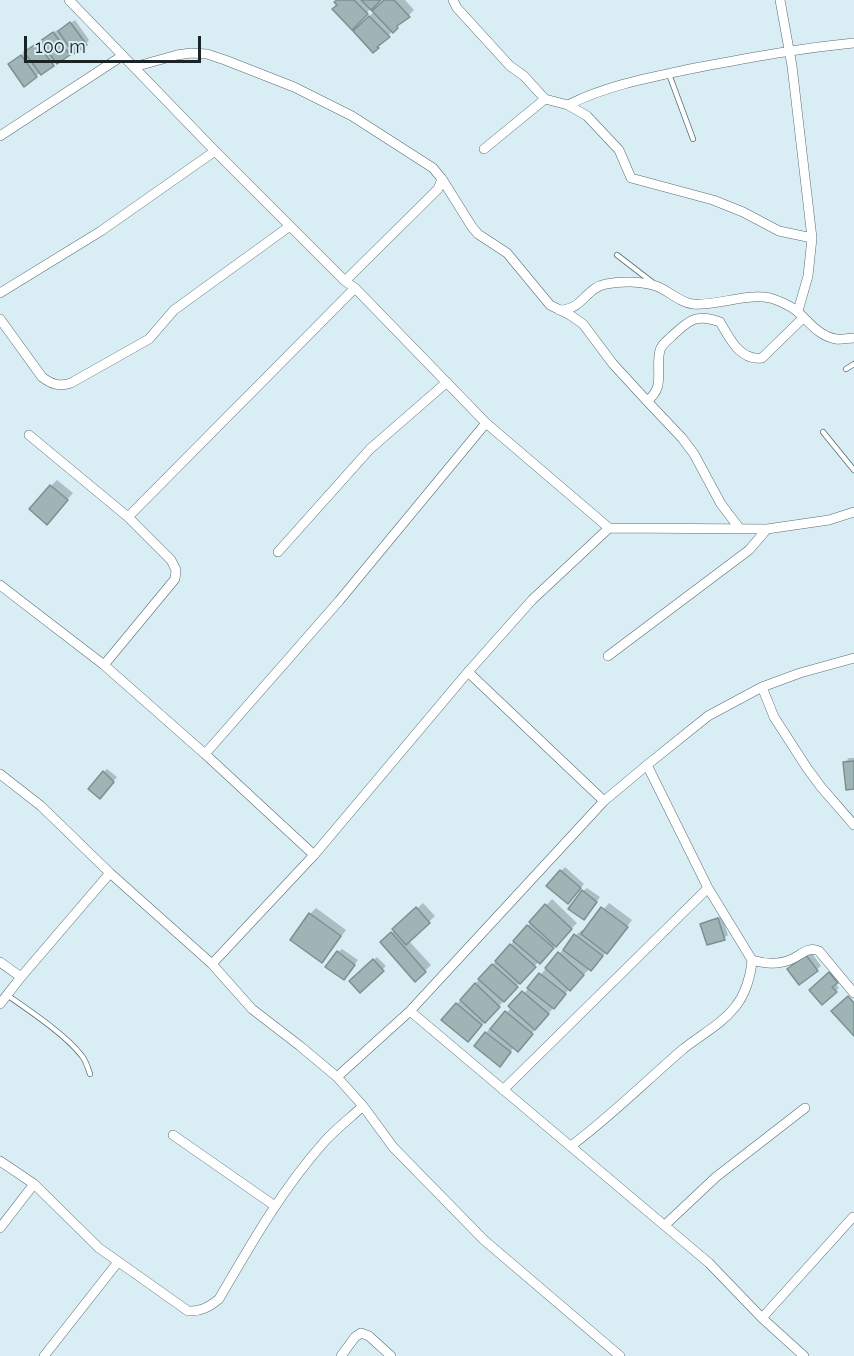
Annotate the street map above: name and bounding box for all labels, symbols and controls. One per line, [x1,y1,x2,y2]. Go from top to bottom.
scale bar [27,24,204,62]
text: 100 m [35,36,86,57]

